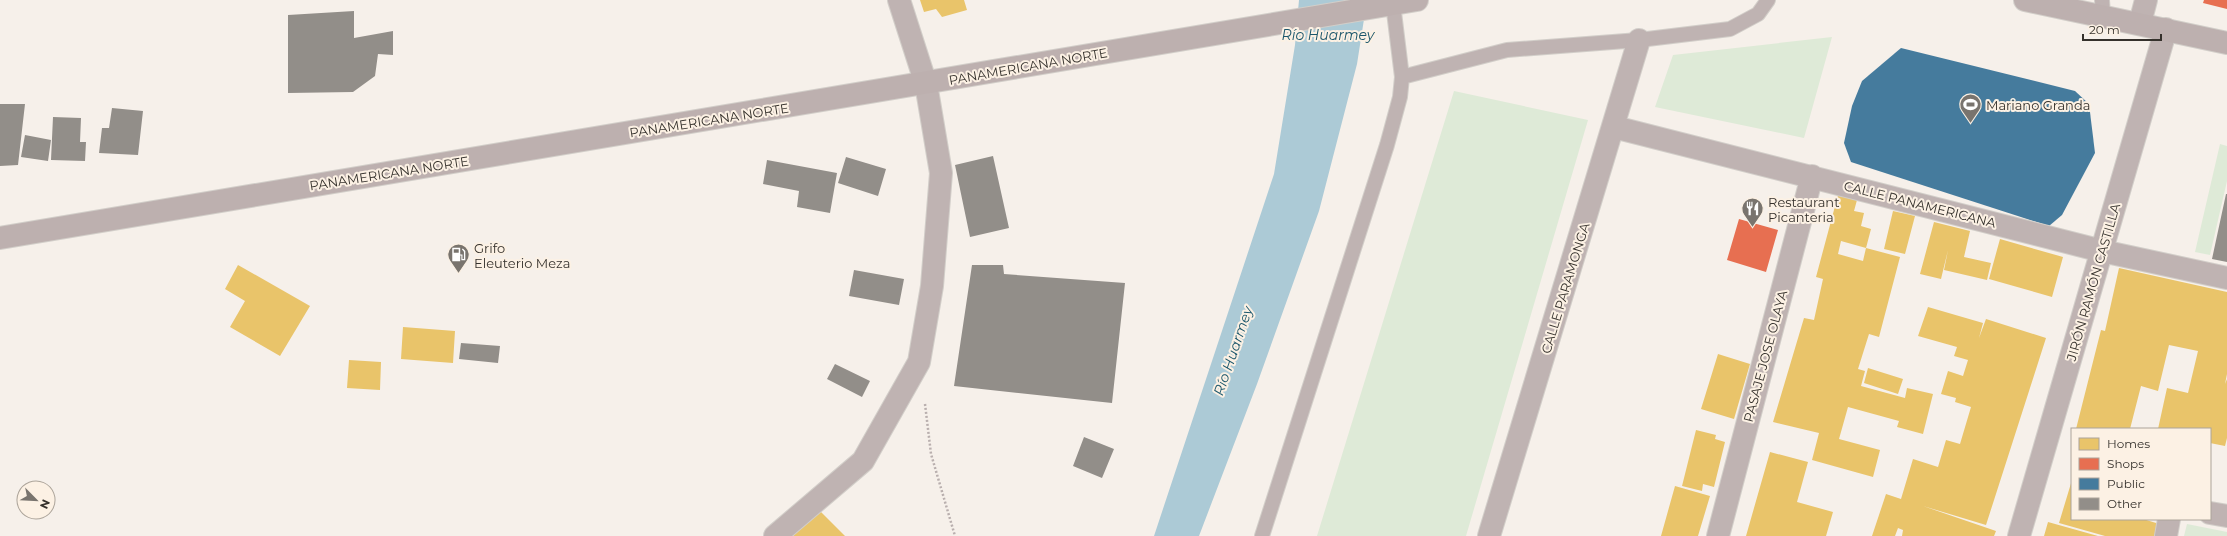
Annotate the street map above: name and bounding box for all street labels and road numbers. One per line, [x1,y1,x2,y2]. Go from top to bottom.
street label: PANAMERICANA NORTE [947,44,1109,88]
street label: PANAMERICANA NORTE [628,100,790,140]
street label: PANAMERICANA NORTE [308,153,470,193]
street label: CALLE PANAMERICANA [1842,177,1998,231]
street label: JIRÓN RAMÓN CASTILLA [2063,201,2123,363]
street label: CALLE PARAMONGA [1538,220,1593,355]
street label: PASAJE JOSE OLAYA [1740,288,1790,424]

